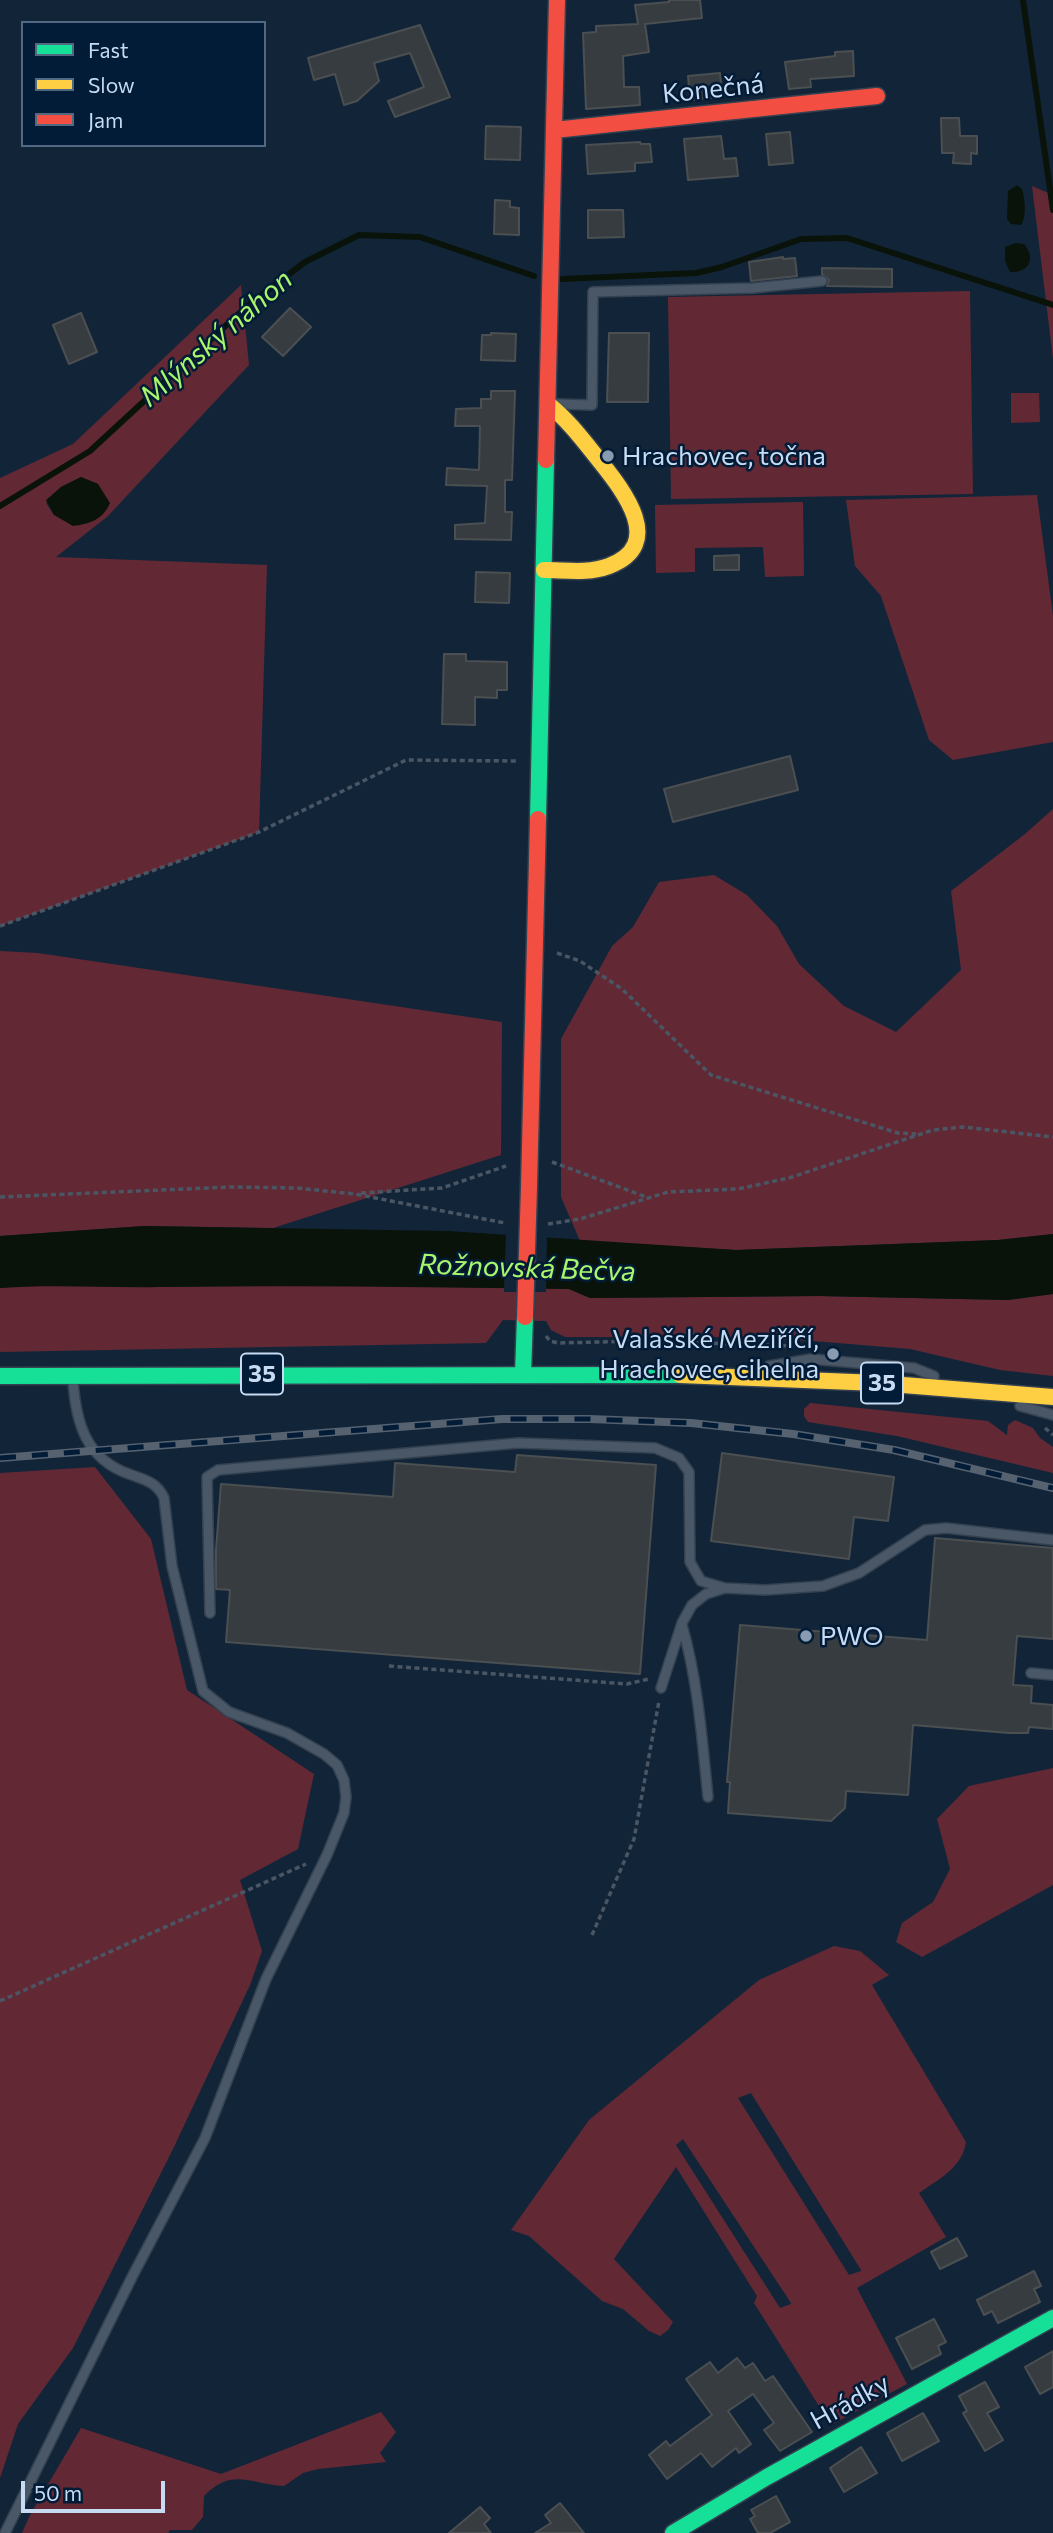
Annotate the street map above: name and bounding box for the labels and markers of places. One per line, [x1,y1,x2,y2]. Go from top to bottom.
place label: Hrachovec, točna [622,440,826,472]
marker: Hrachovec, točna [600,448,616,464]
place label: Valašské Meziříčí, Hrachovec, cihelna [599,1323,819,1384]
marker: Valašské Meziříčí, Hrachovec, cihelna [825,1346,841,1362]
place label: PWO [820,1620,883,1652]
marker: PWO [798,1628,814,1644]

